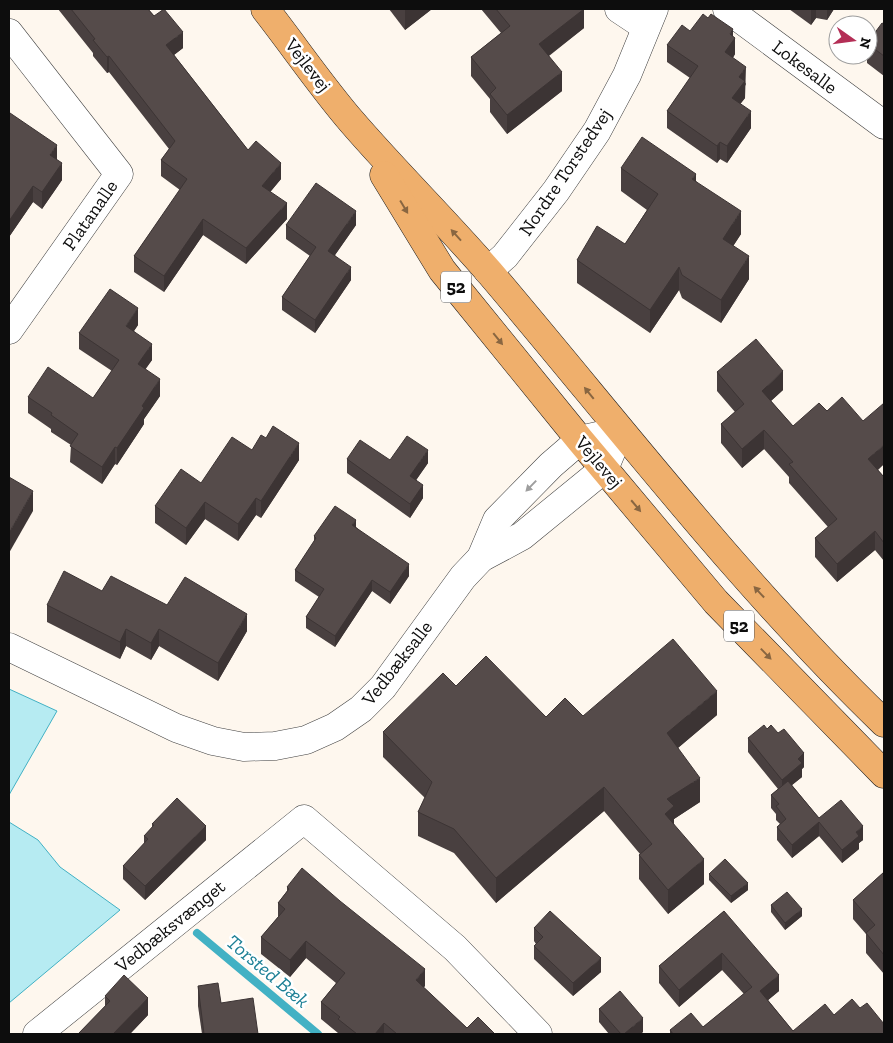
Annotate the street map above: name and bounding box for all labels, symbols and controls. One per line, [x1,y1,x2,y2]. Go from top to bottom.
north arrow [828,15,878,65]
street label: Vejlevej [279,33,336,96]
street label: Lokesalle [768,35,842,99]
text: N [856,36,875,51]
street label: Nordre Torstedvej [514,104,616,240]
street label: Platanalle [58,175,123,255]
one-way arrow [399,200,408,213]
one-way arrow [450,229,461,242]
road number: 52 [441,272,471,302]
one-way arrow [492,332,504,344]
one-way arrow [583,387,594,400]
street label: Vejlevej [570,430,628,493]
one-way arrow [525,480,537,492]
one-way arrow [630,499,641,512]
one-way arrow [753,586,765,598]
road number: 52 [724,610,754,642]
street label: Vedbæksalle [356,616,437,711]
one-way arrow [760,648,772,660]
street label: Vedbæksvænget [110,875,230,978]
water label: Torsted Bæk [222,929,314,1013]

